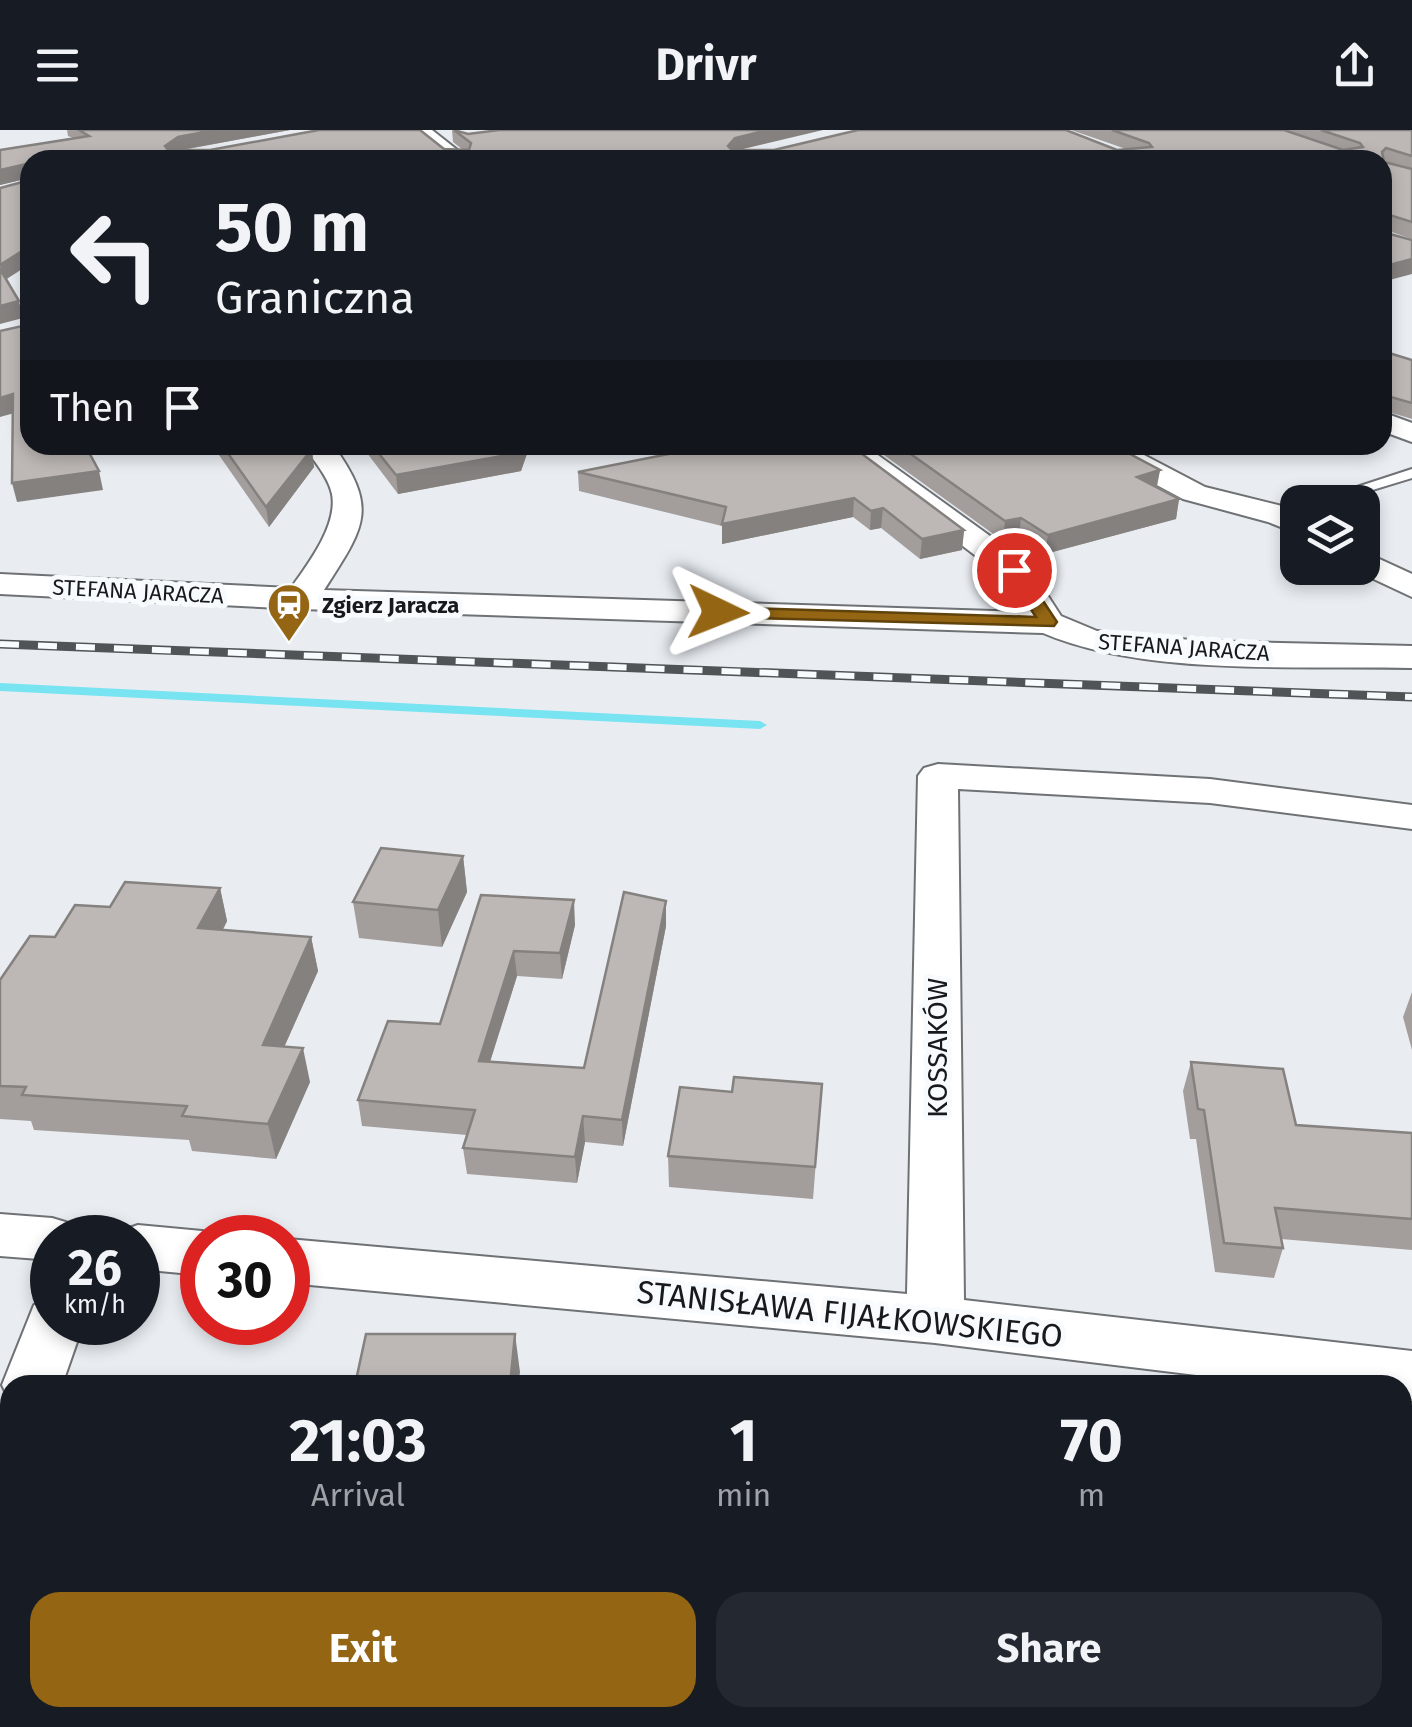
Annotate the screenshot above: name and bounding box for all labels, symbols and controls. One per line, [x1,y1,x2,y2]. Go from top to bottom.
icon: menu [30,38,85,93]
text: Drivr [655,38,757,92]
icon: share [1327,38,1382,93]
text: 50 m [215,186,369,270]
icon: left [50,190,180,320]
text: Graniczna [215,271,415,325]
icon: arrive [155,380,210,435]
text: Then [50,385,135,431]
map controls [1280,485,1380,585]
button: layers [1280,485,1380,585]
pin [972,528,1057,613]
icon: arrive [987,543,1042,598]
position arrow [666,560,770,664]
street label: STEFANA JARACZA [52,574,225,609]
station icon: Zgierz Jaracza [266,582,312,643]
place label: Zgierz Jaracza [322,592,459,619]
street label: STEFANA JARACZA [1097,628,1271,667]
street label: KOSSAKÓW [921,978,954,1118]
speed limit sign: 30 [180,1215,310,1345]
text: 26 [68,1238,122,1298]
street label: STANISŁAWA FIJAŁKOWSKIEGO [635,1273,1065,1355]
text: km/h [64,1290,126,1320]
text: 21:03 [289,1405,427,1477]
text: 1 [730,1405,757,1477]
text: 70 [1060,1405,1123,1477]
text: Arrival [311,1476,405,1514]
text: min [716,1476,771,1514]
text: m [1078,1476,1105,1514]
button: Exit [30,1592,696,1707]
button: Share [716,1592,1382,1707]

